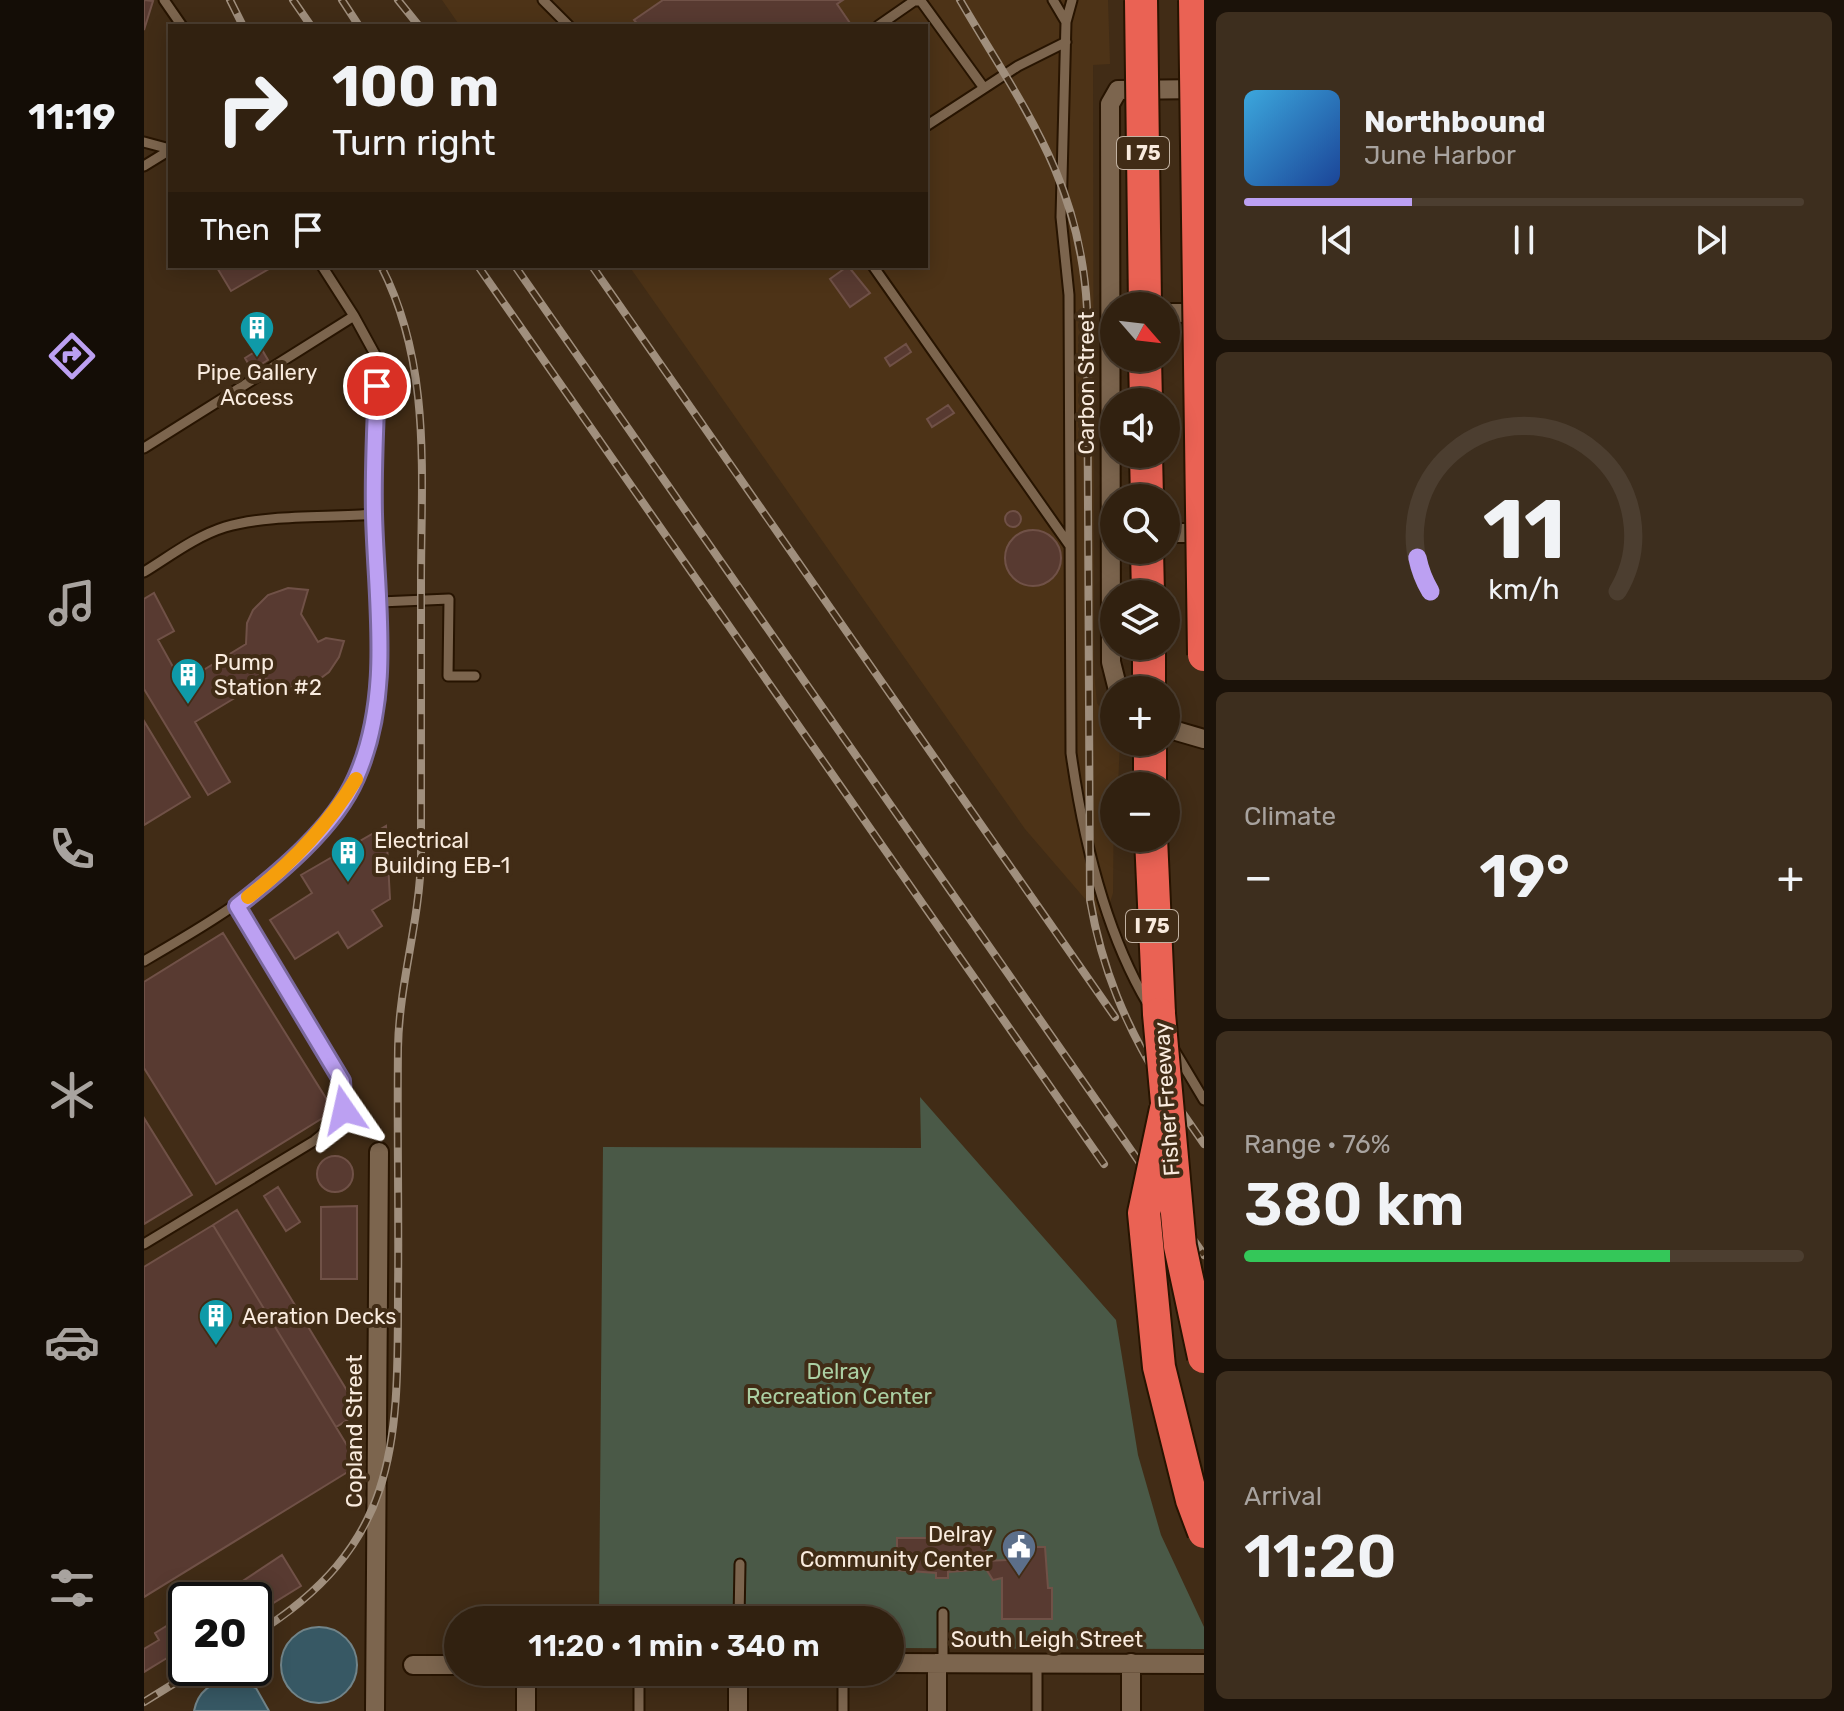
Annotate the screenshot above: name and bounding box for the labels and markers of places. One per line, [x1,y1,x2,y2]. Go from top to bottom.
building icon: Pipe Gallery Access [238,309,276,359]
pin [343,352,411,420]
place label: Pipe Gallery Access [197,359,317,411]
place label: Pump Station #2 [214,649,322,701]
building icon: Pump Station #2 [169,656,207,706]
place label: Electrical Building EB-1 [374,827,510,879]
building icon: Electrical Building EB-1 [329,834,367,884]
building icon: Aeration Decks [197,1297,235,1347]
place label: Aeration Decks [242,1303,396,1330]
place label: Delray Community Center [800,1521,994,1573]
public building icon: Delray Community Center [1000,1528,1038,1578]

